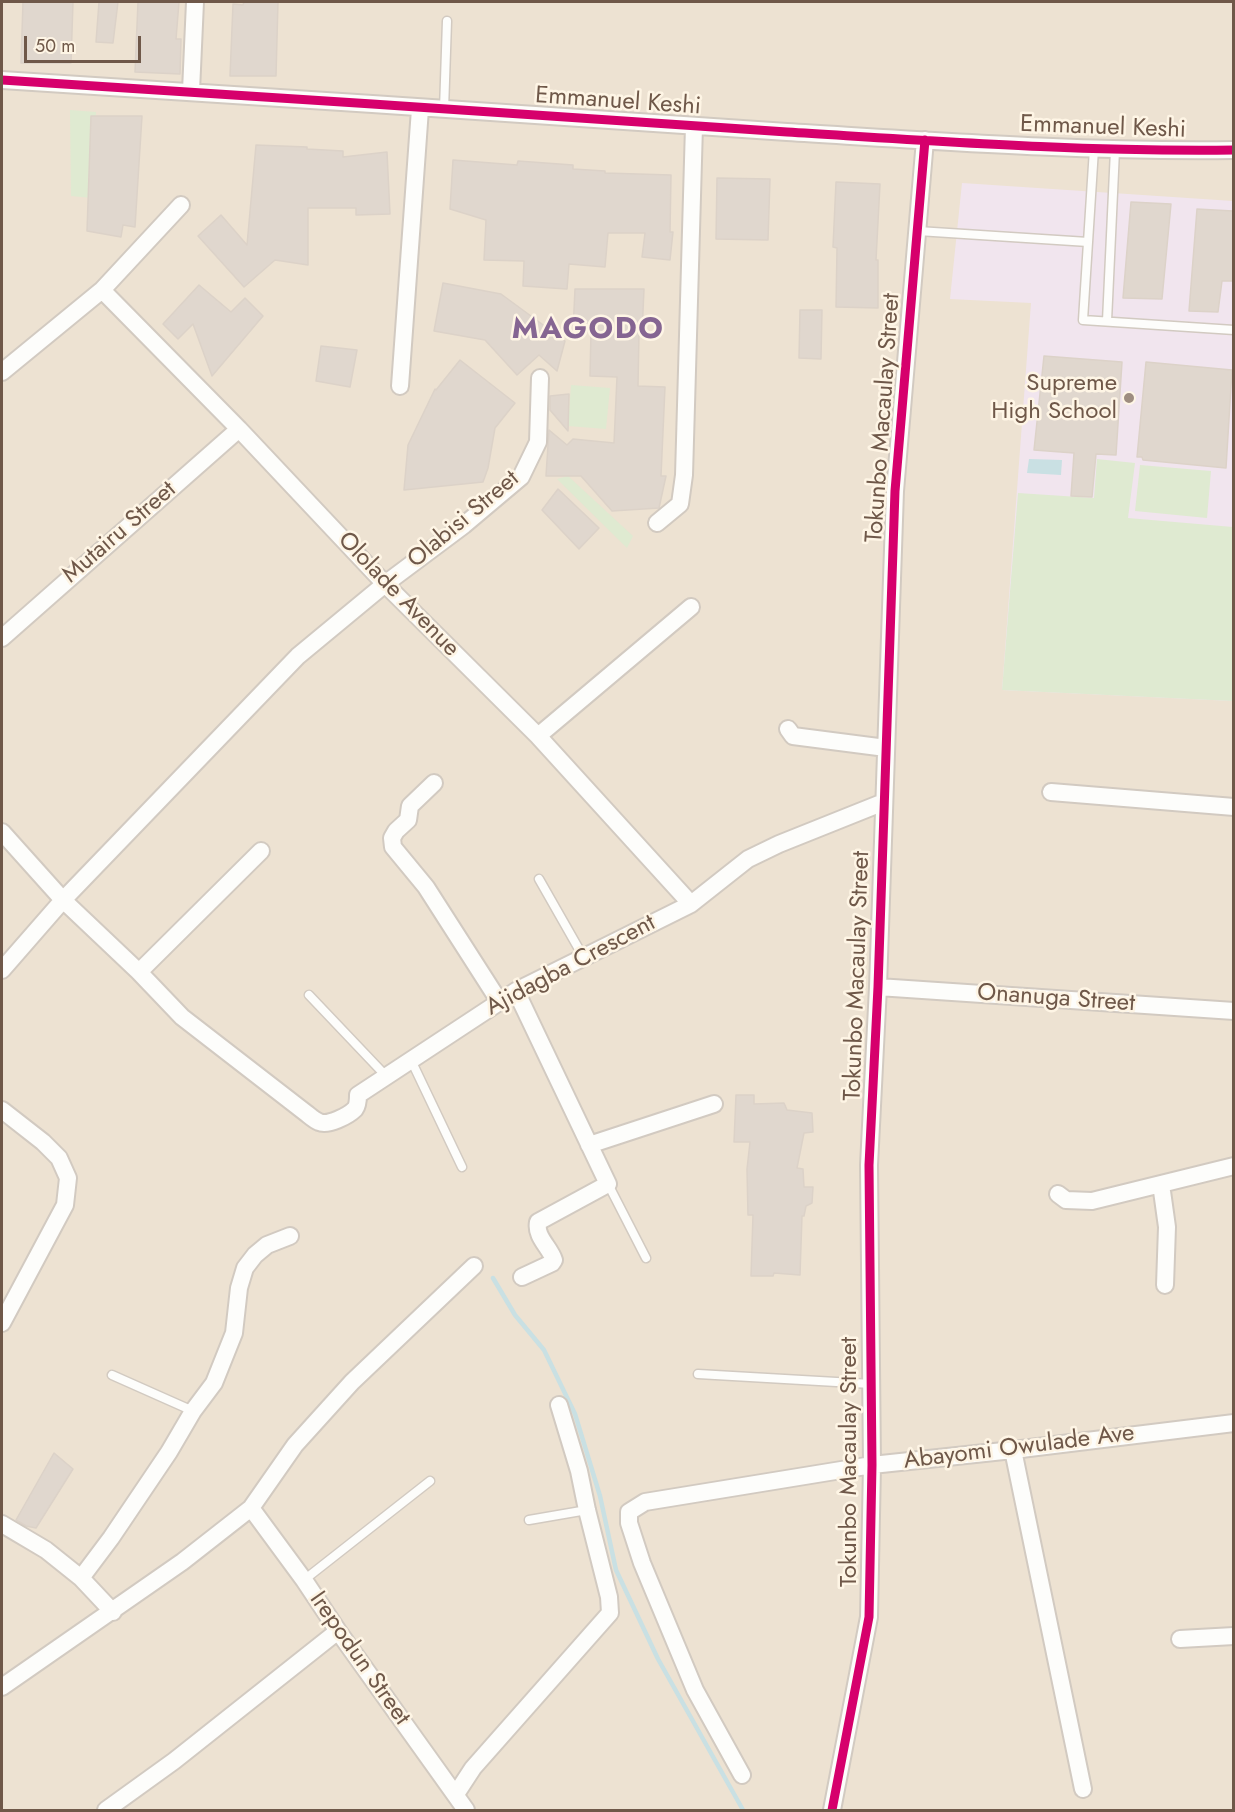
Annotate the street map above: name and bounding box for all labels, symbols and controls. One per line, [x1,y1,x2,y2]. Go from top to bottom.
scale bar [27,24,144,62]
text: 50 m [35,33,75,59]
street label: Emmanuel Keshi [534,82,702,122]
street label: Emmanuel Keshi [1019,111,1187,145]
street label: Tokunbo Macaulay Street [861,292,907,544]
district label: MAGODO [512,313,664,349]
place label: Supreme High School [991,370,1117,426]
marker: Supreme High School [1122,391,1136,405]
street label: Olabisi Street [403,465,525,575]
street label: Mutairu Street [57,476,183,590]
street label: Ololade Avenue [331,526,465,664]
street label: Tokunbo Macaulay Street [839,851,877,1101]
street label: Ajidagba Crescent [481,909,661,1023]
street label: Onanuga Street [976,979,1136,1019]
street label: Tokunbo Macaulay Street [836,1337,864,1587]
street label: Abayomi Owulade Ave [902,1420,1136,1476]
street label: Irepodun Street [302,1587,416,1731]

